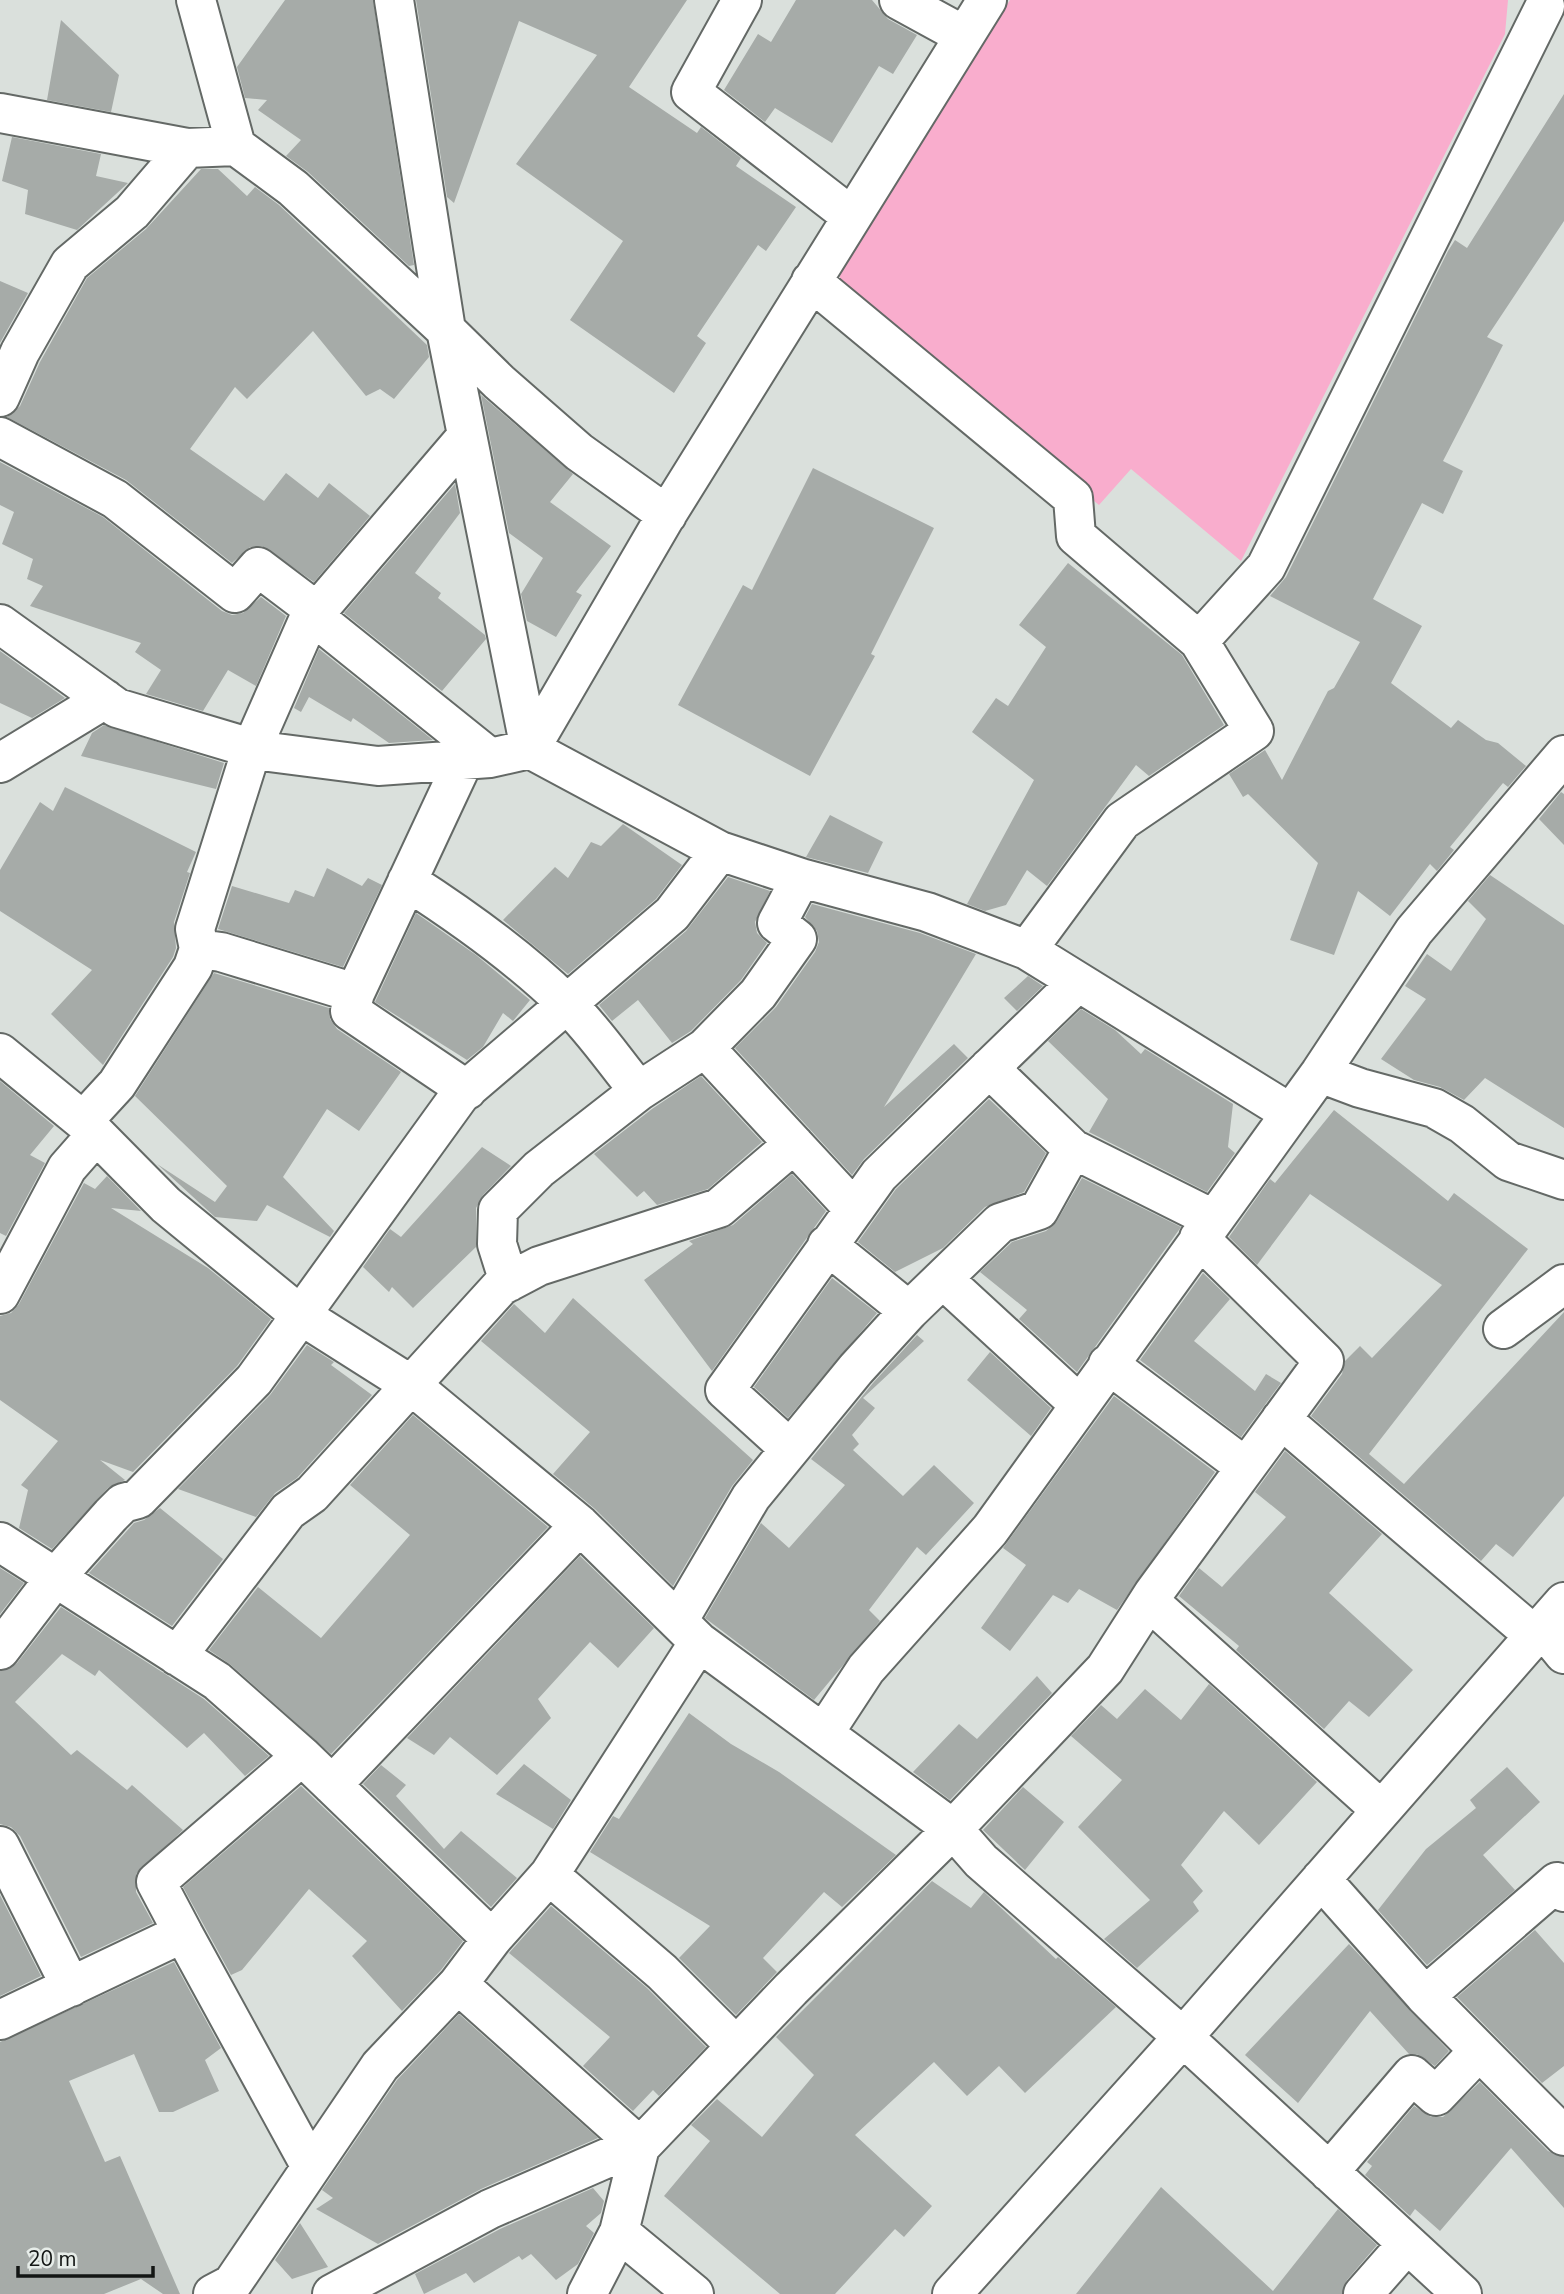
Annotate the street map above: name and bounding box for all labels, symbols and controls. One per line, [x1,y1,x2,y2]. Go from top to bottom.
scale bar [18,2234,152,2278]
text: 20 m [28,2245,77,2273]

